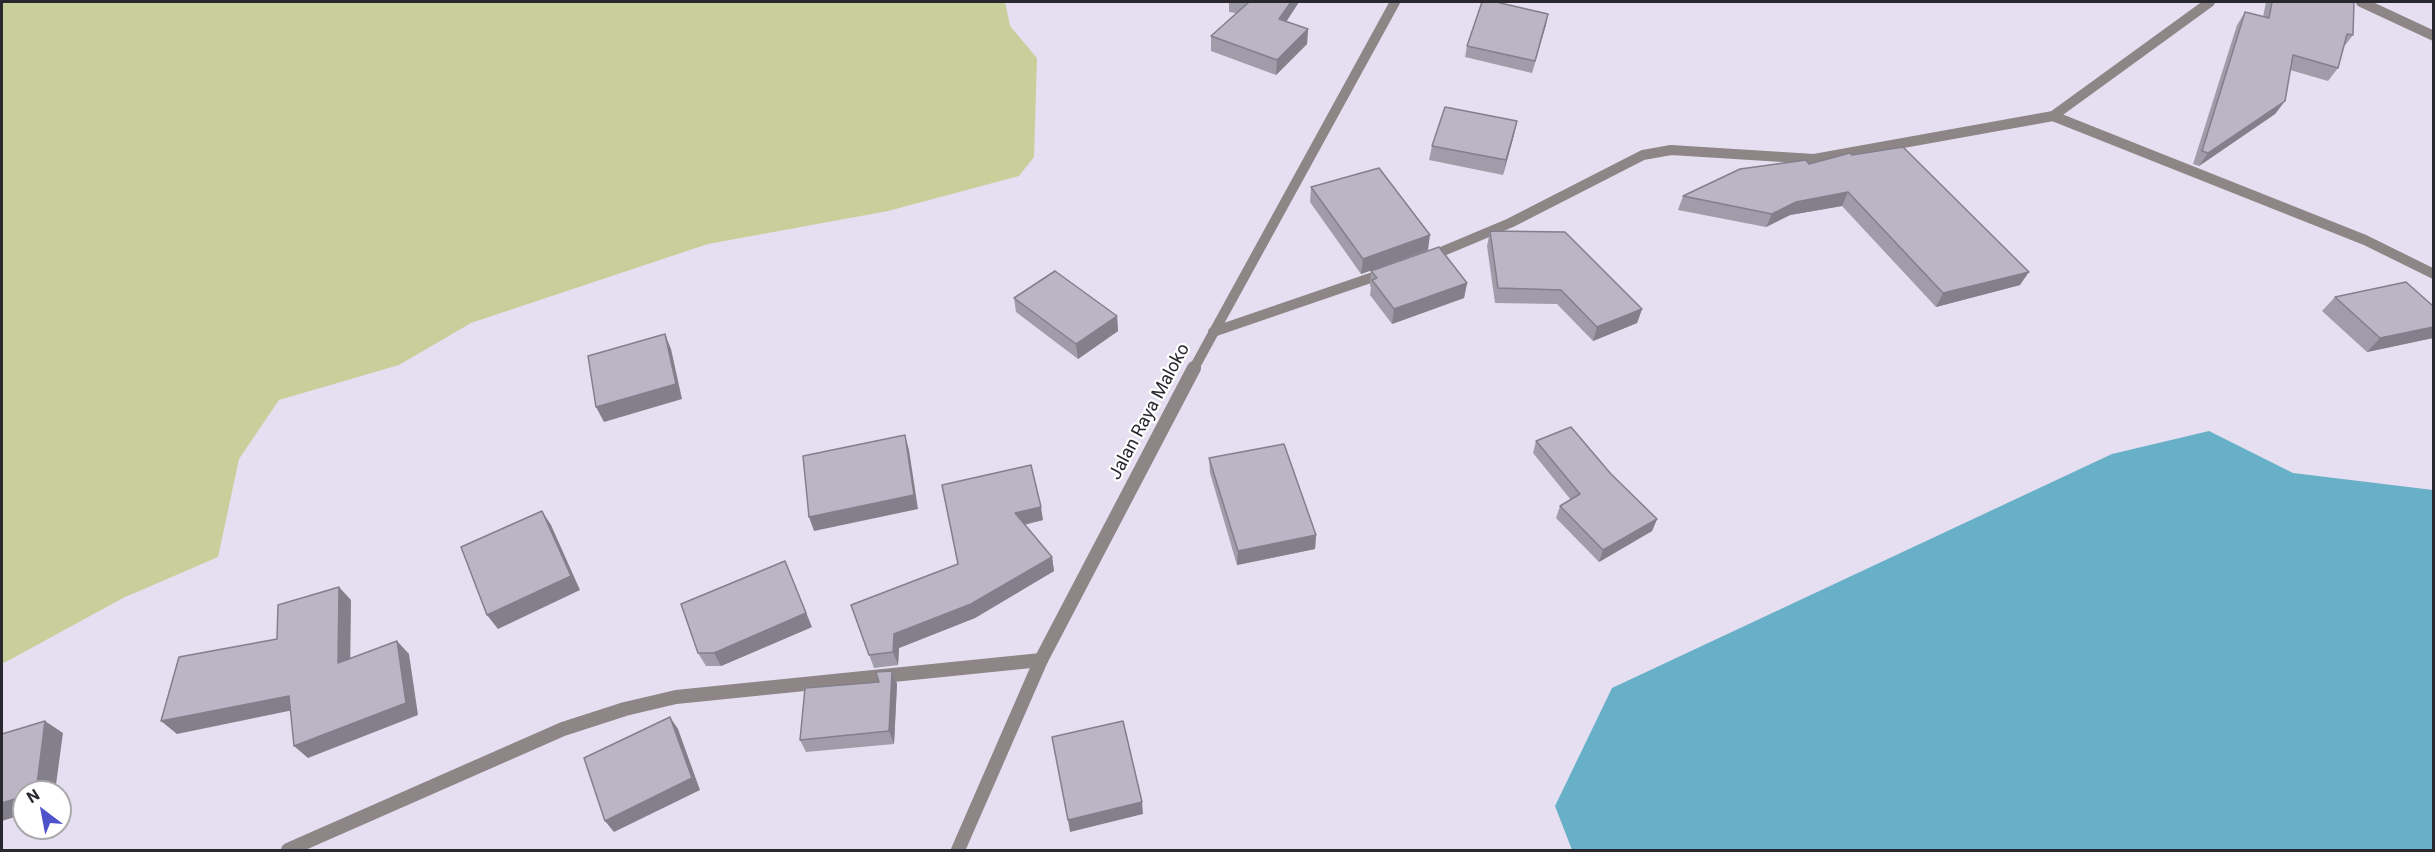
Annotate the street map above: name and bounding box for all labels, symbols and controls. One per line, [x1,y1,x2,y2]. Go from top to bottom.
street label: Jalan Raya Maloko [1105,340,1195,484]
north arrow [12,780,72,840]
text: N [23,785,43,807]

